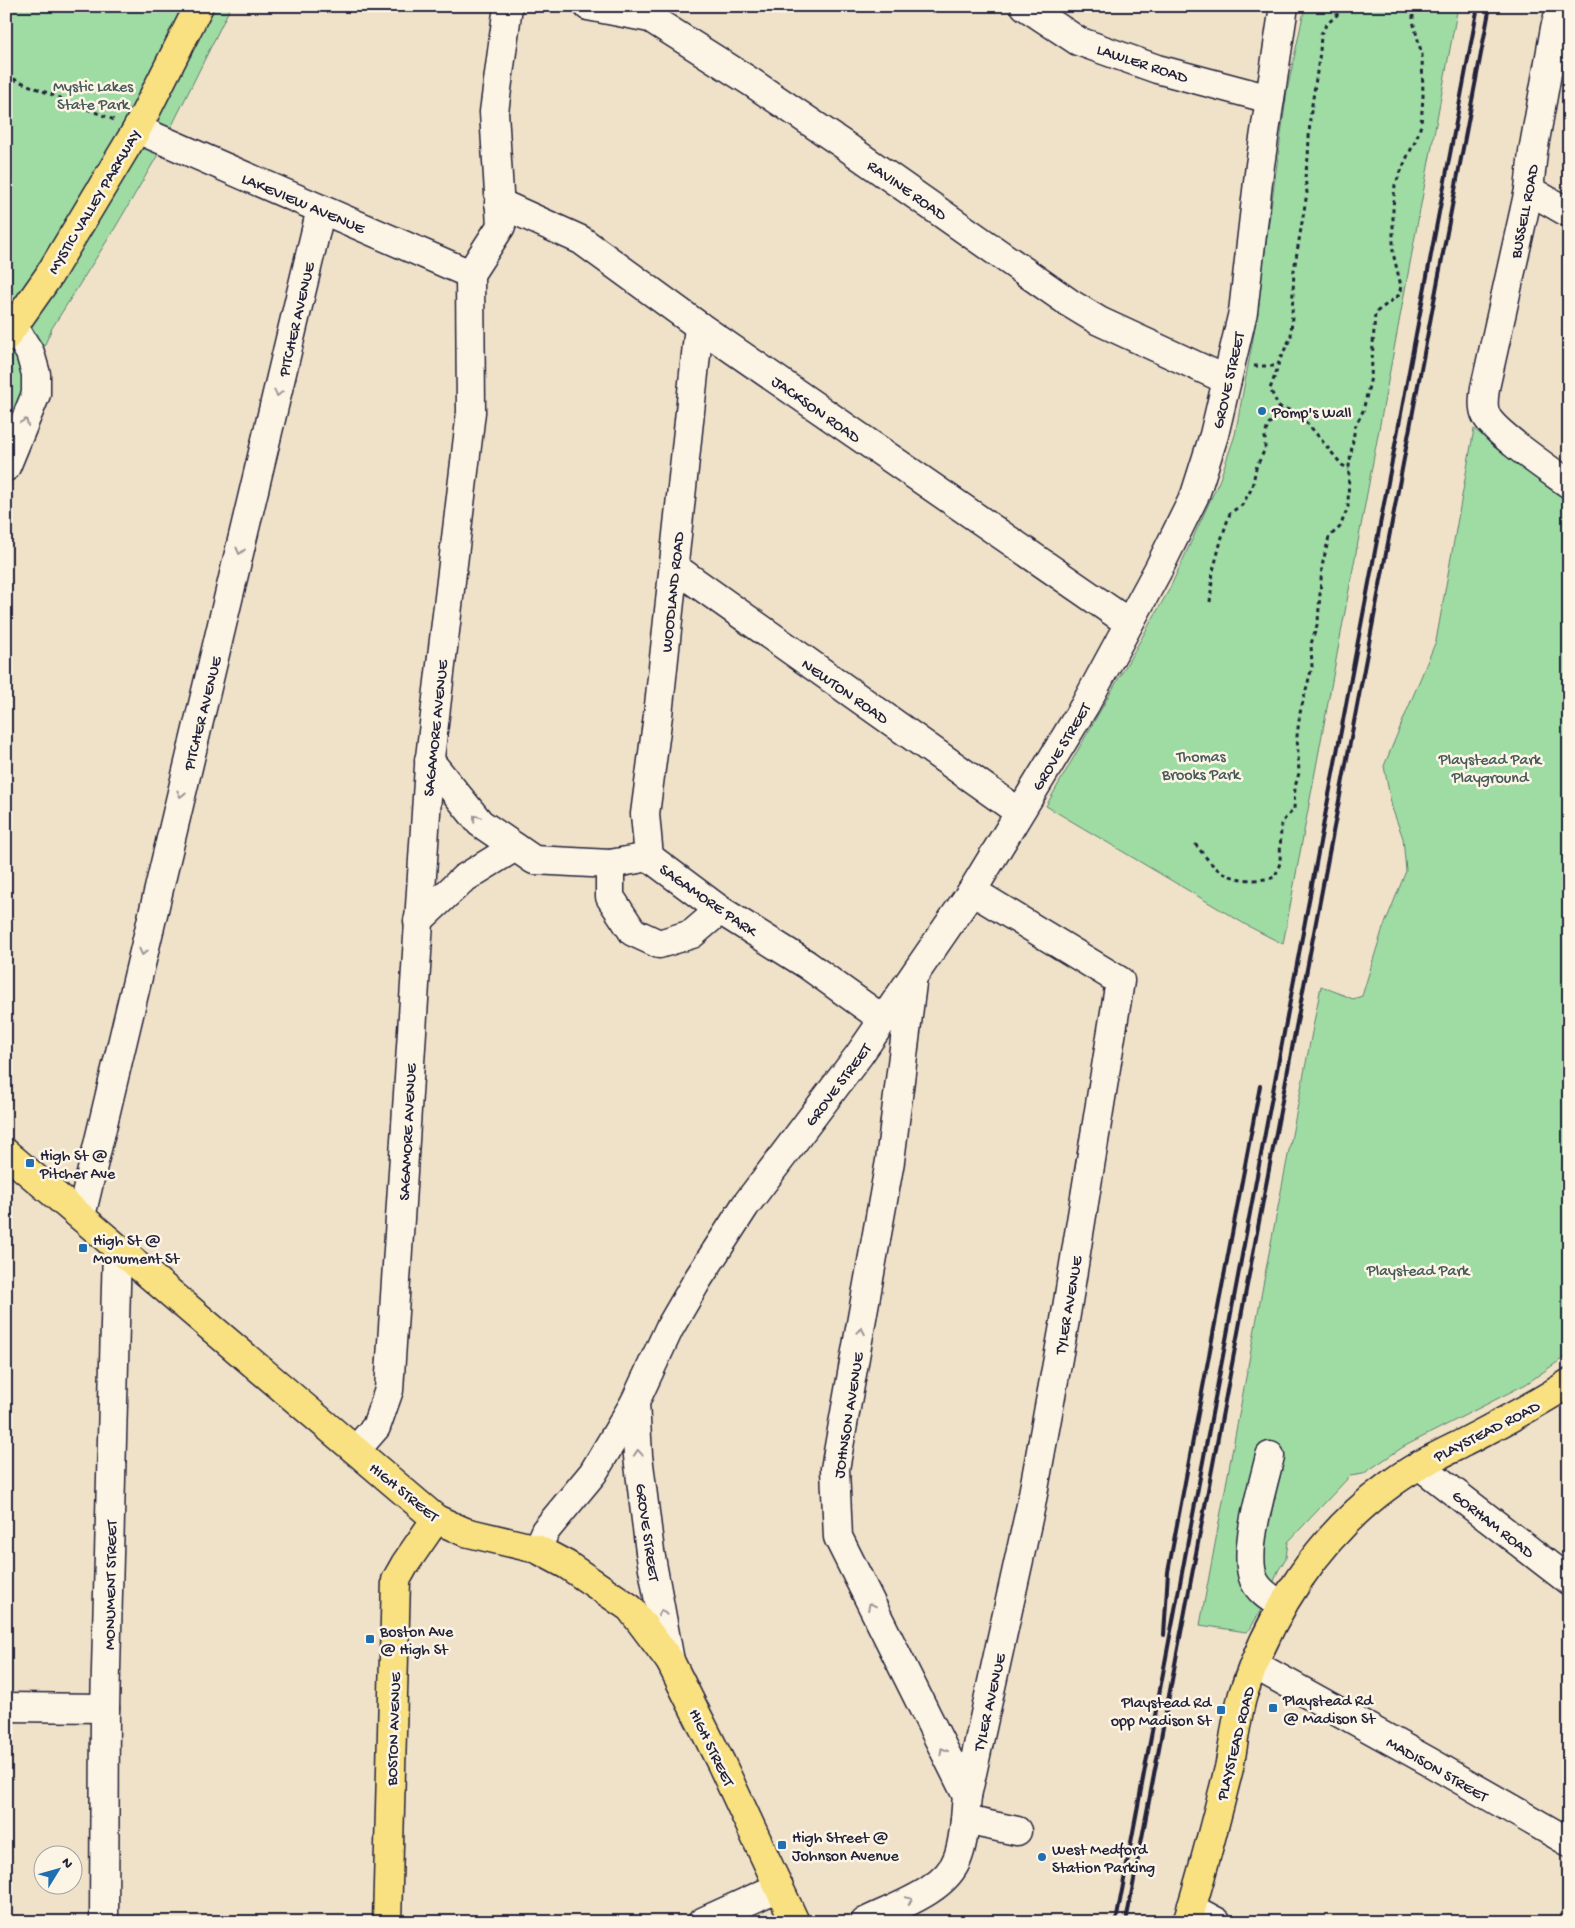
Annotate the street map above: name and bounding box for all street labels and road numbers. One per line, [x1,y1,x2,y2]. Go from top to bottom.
street label: LAWLER ROAD [1094,42,1190,89]
street label: MYSTIC VALLEY PARKWAY [45,127,147,279]
street label: RAVINE ROAD [863,158,950,227]
street label: BUSSELL ROAD [1508,162,1545,261]
street label: LAKEVIEW AVENUE [238,171,368,240]
street label: PITCHER AVENUE [276,260,321,380]
street label: GROVE STREET [1210,330,1251,431]
street label: JACKSON ROAD [767,373,864,449]
street label: WOODLAND ROAD [659,531,690,654]
street label: PITCHER AVENUE [181,654,228,774]
street label: NEWTON ROAD [797,656,892,730]
street label: SAGAMORE AVENUE [421,658,454,798]
street label: GROVE STREET [1029,700,1097,795]
street label: SAGAMORE PARK [655,861,761,944]
street label: GROVE STREET [802,1040,878,1131]
street label: SAGAMORE AVENUE [396,1062,423,1201]
street label: TYLER AVENUE [1052,1254,1089,1357]
street label: JOHNSON AVENUE [831,1350,870,1480]
street label: PLAYSTEAD ROAD [1430,1398,1544,1469]
street label: HIGH STREET [364,1460,442,1528]
street label: GROVE STREET [629,1482,662,1584]
street label: GORHAM ROAD [1447,1488,1537,1564]
street label: MONUMENT STREET [102,1519,123,1650]
street label: TYLER AVENUE [971,1651,1012,1754]
street label: BOSTON AVENUE [384,1671,407,1787]
street label: PLAYSTEAD ROAD [1214,1684,1261,1804]
street label: HIGH STREET [683,1707,737,1791]
street label: MADISON STREET [1382,1734,1491,1808]

